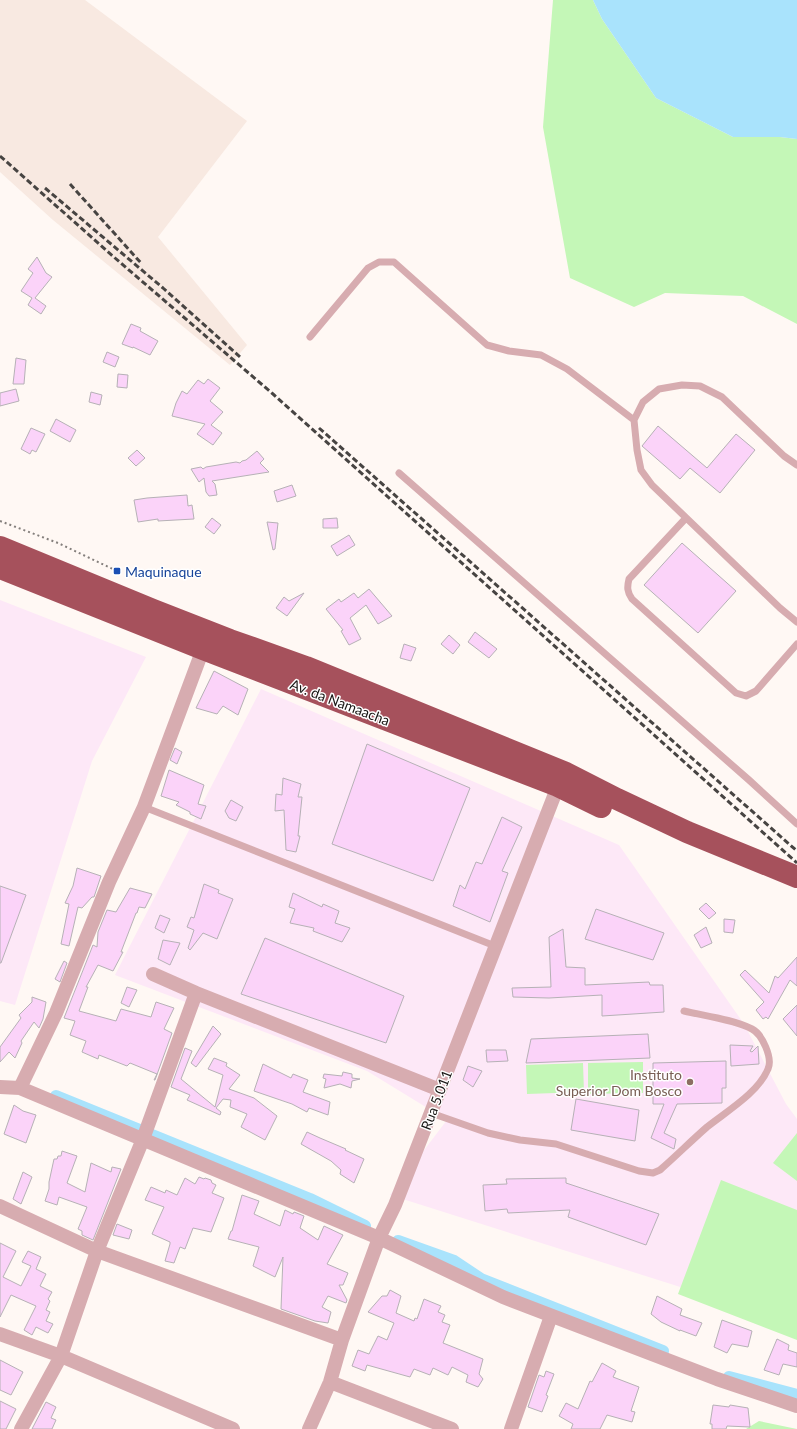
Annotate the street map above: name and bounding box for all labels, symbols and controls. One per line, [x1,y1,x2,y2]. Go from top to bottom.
place label: Maquinaque [125,563,202,580]
marker: Maquinaque [112,566,122,576]
street label: Av. da Namaacha [288,675,392,729]
place label: Instituto Superior Dom Bosco [556,1066,682,1099]
street label: Rua 5.011 [417,1068,455,1132]
marker: Instituto Superior Dom Bosco [685,1077,695,1087]

